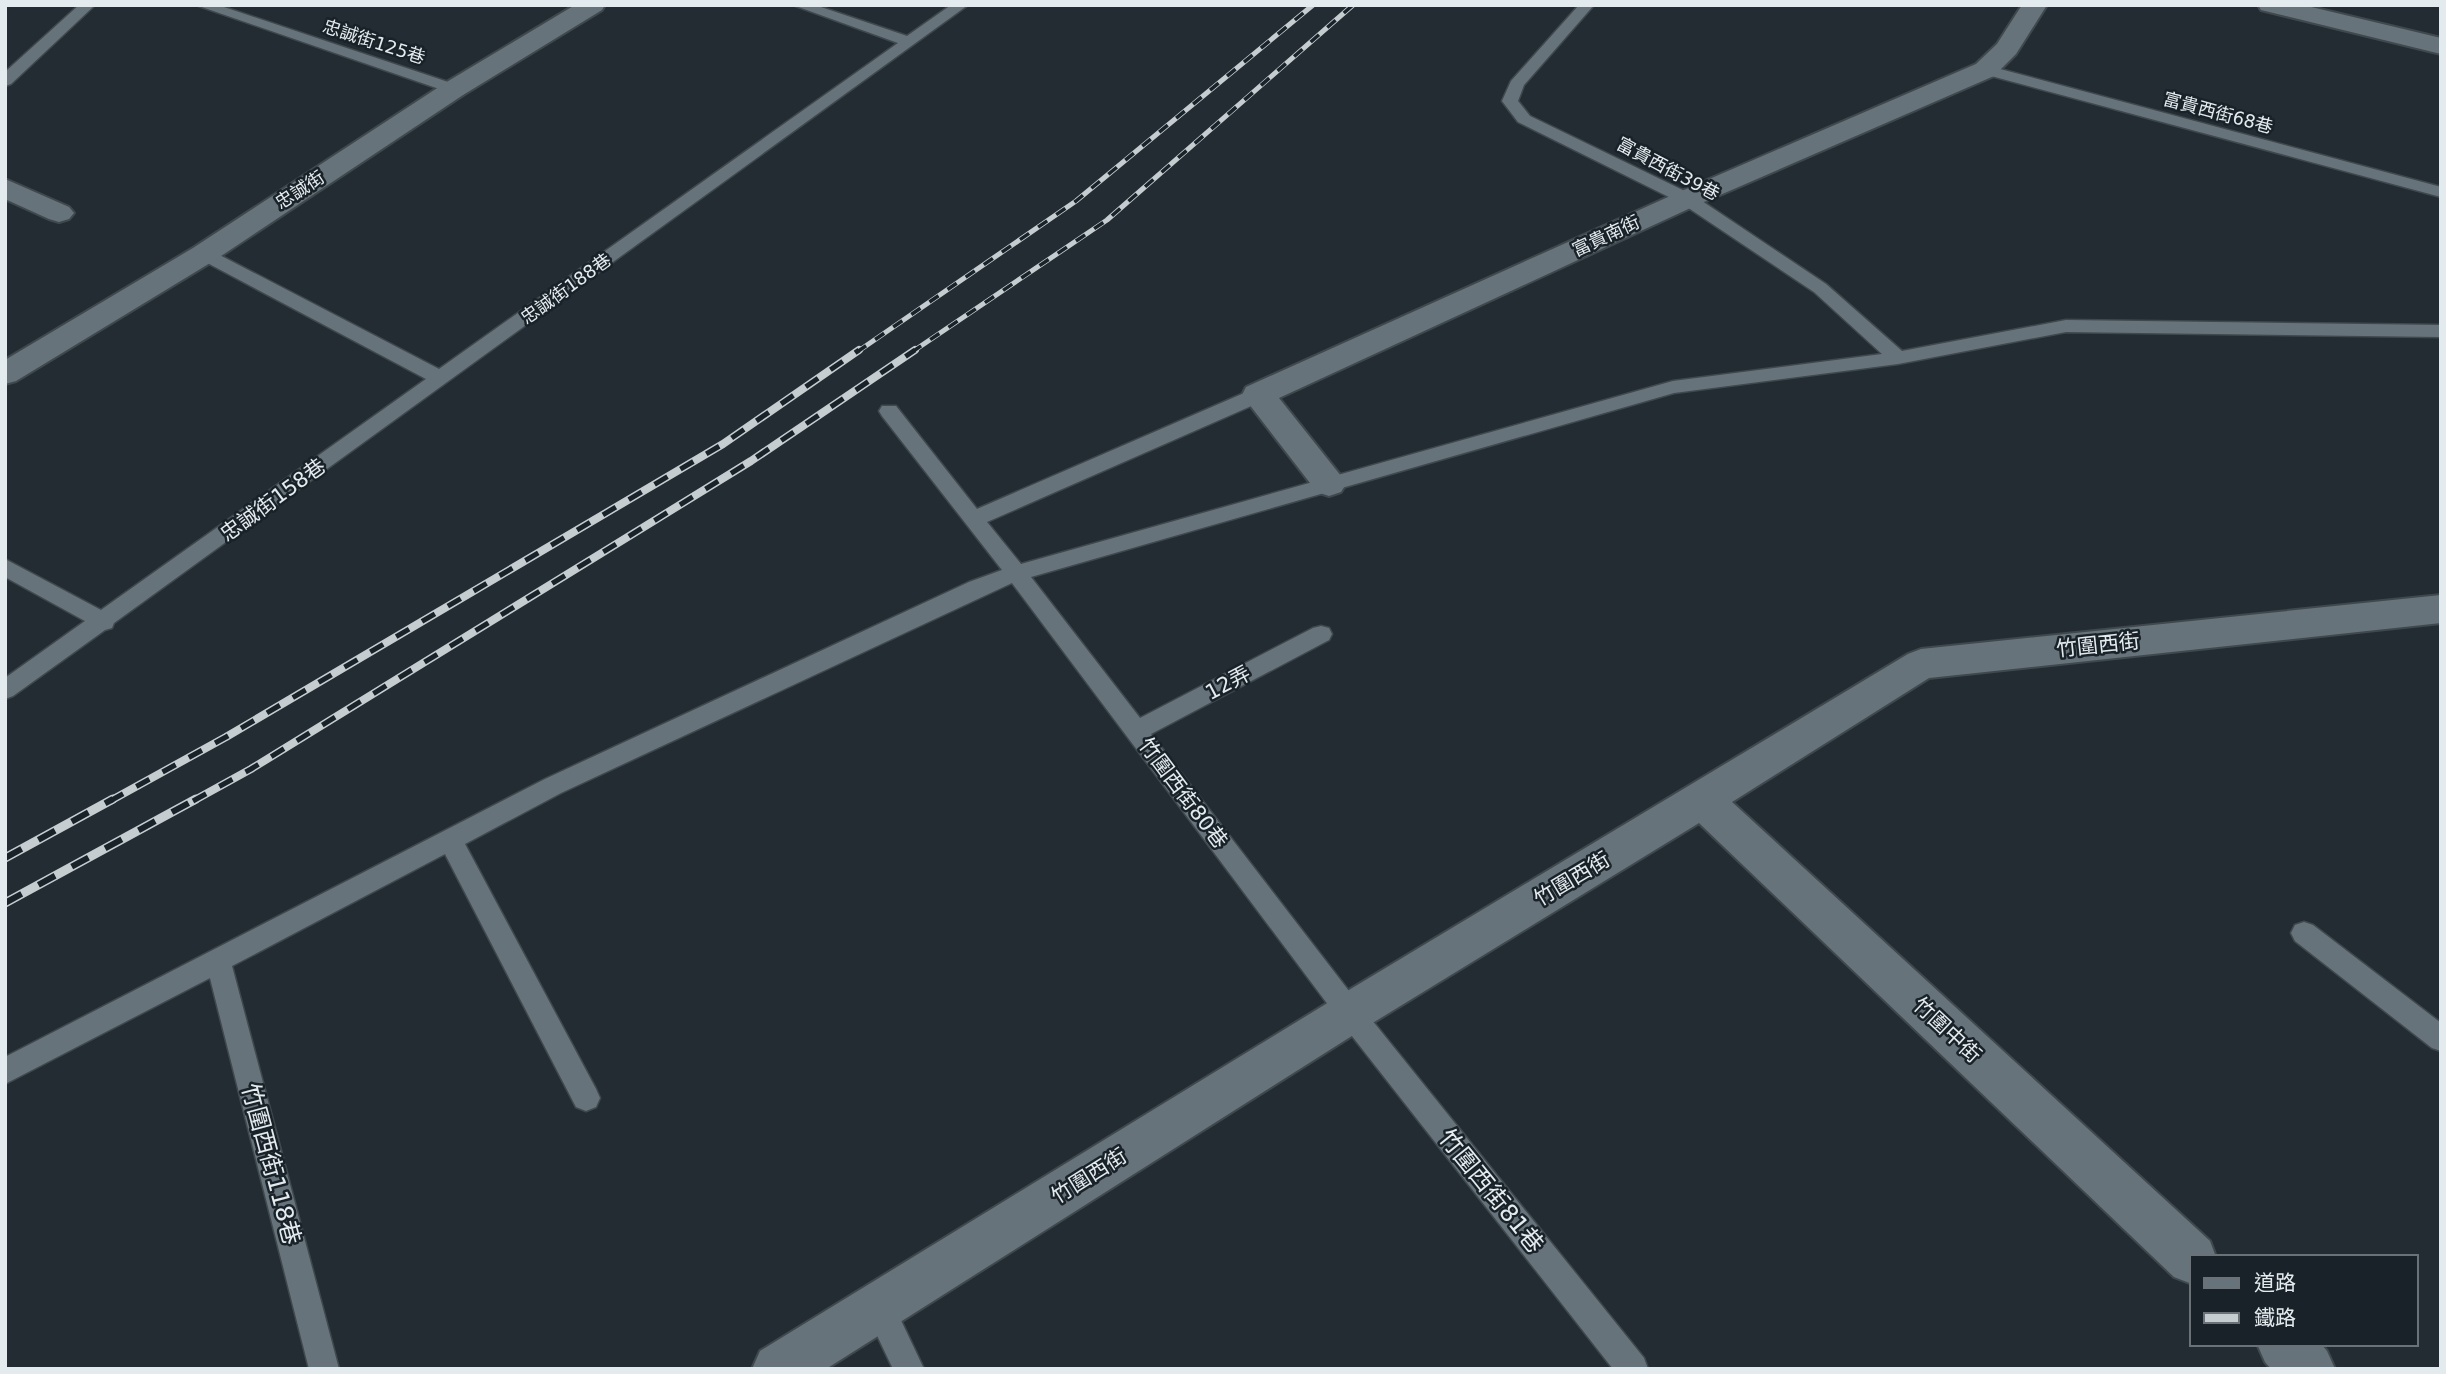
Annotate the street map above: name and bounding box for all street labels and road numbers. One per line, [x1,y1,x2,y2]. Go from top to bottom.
street label: 忠誠街125巷 [320,15,428,68]
street label: 富貴西街68巷 [2161,88,2275,137]
street label: 富貴西街39巷 [1613,133,1723,204]
street label: 忠誠街 [271,166,328,213]
street label: 富貴南街 [1569,211,1643,260]
street label: 忠誠街188巷 [517,249,615,328]
street label: 忠誠街158巷 [216,454,330,546]
street label: 竹圍西街 [2055,629,2141,661]
street label: 12弄 [1201,661,1255,705]
street label: 竹圍西街80巷 [1134,733,1232,853]
street label: 竹圍西街 [1530,847,1614,911]
street label: 竹圍中街 [1908,993,1986,1067]
street label: 竹圍西街118巷 [236,1080,306,1248]
street label: 竹圍西街81巷 [1433,1124,1549,1258]
street label: 竹圍西街 [1047,1144,1131,1208]

